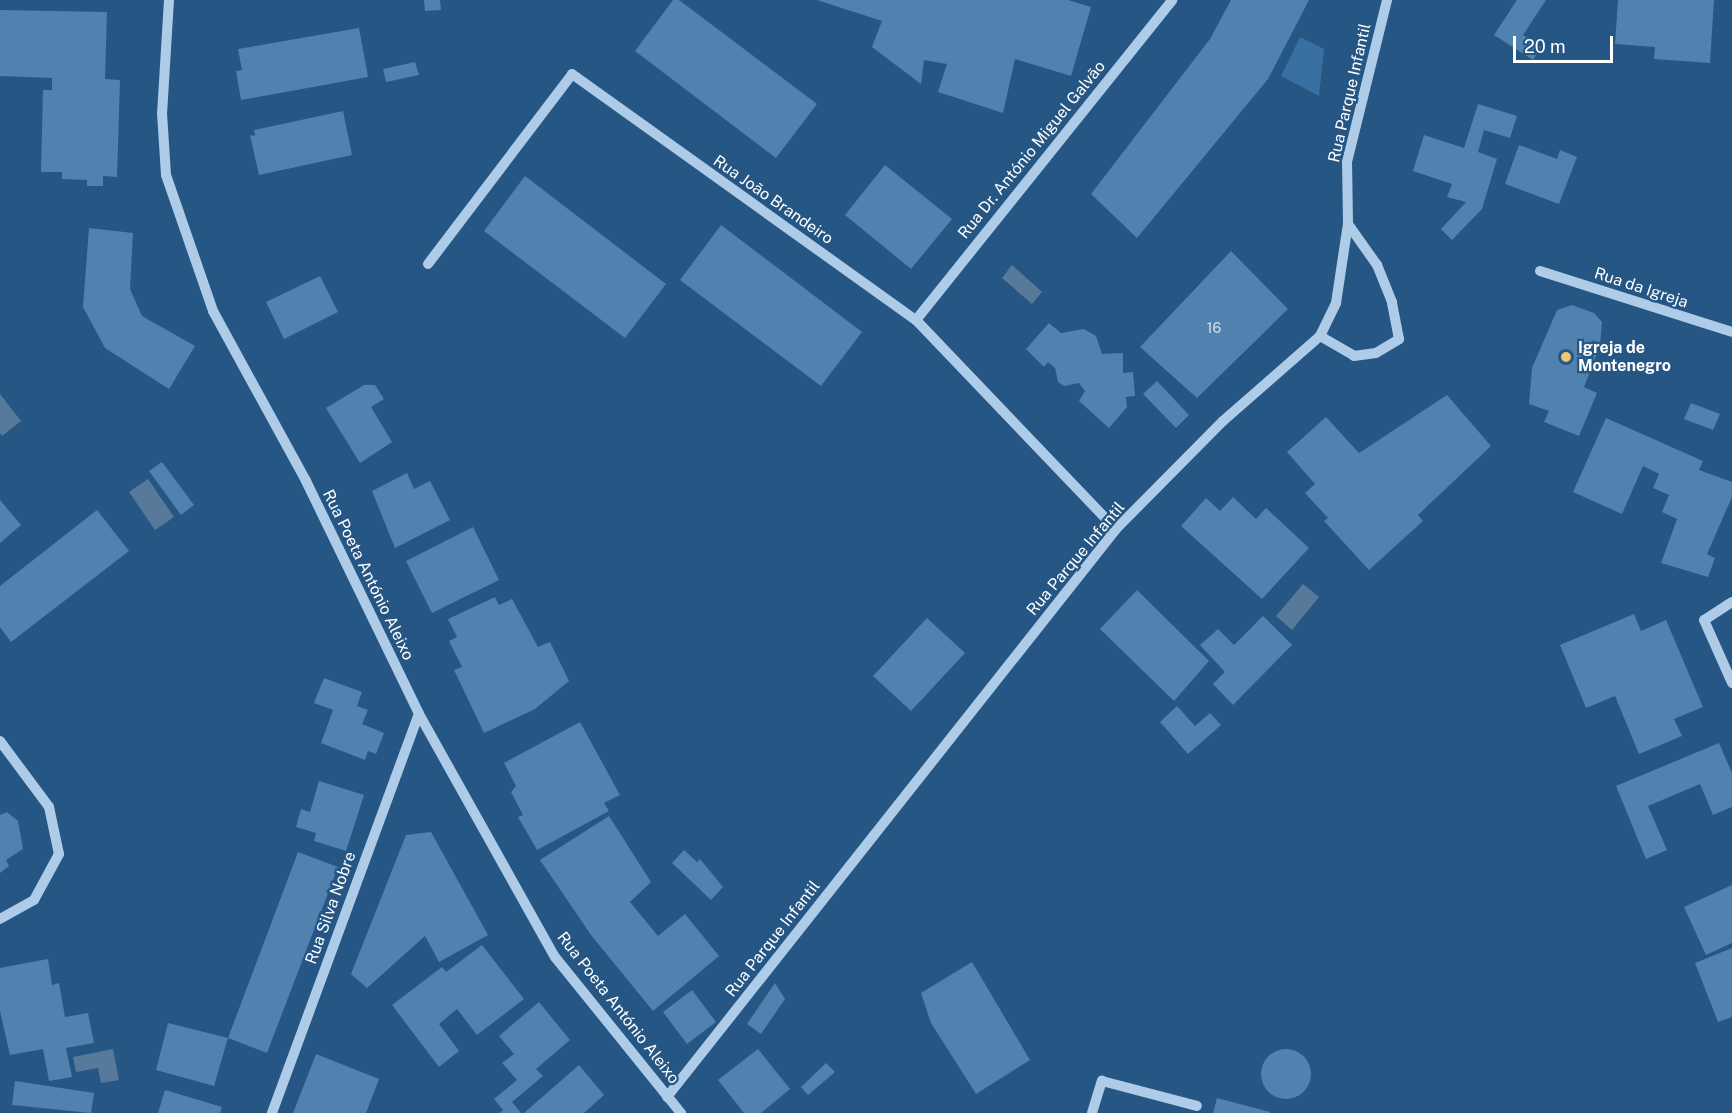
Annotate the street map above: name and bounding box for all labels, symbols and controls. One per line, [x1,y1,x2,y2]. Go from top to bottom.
street label: Rua Parque Infantil [1325,22,1375,164]
scale bar [1516,24,1616,62]
text: 20 m [1524,36,1566,57]
street label: Rua Dr. António Miguel Galvão [954,57,1110,243]
street label: Rua João Brandeiro [709,151,837,249]
street label: Rua da Igreja [1592,264,1690,312]
house number: 16 [1207,320,1221,336]
place label: Igreja de Montenegro [1578,338,1671,376]
marker: Igreja de Montenegro [1559,350,1573,364]
street label: Rua Poeta António Aleixo [318,487,418,663]
street label: Rua Parque Infantil [1023,498,1129,620]
street label: Rua Silva Nobre [302,849,360,967]
street label: Rua Parque Infantil [722,877,824,1001]
street label: Rua Poeta António Aleixo [553,928,683,1088]

